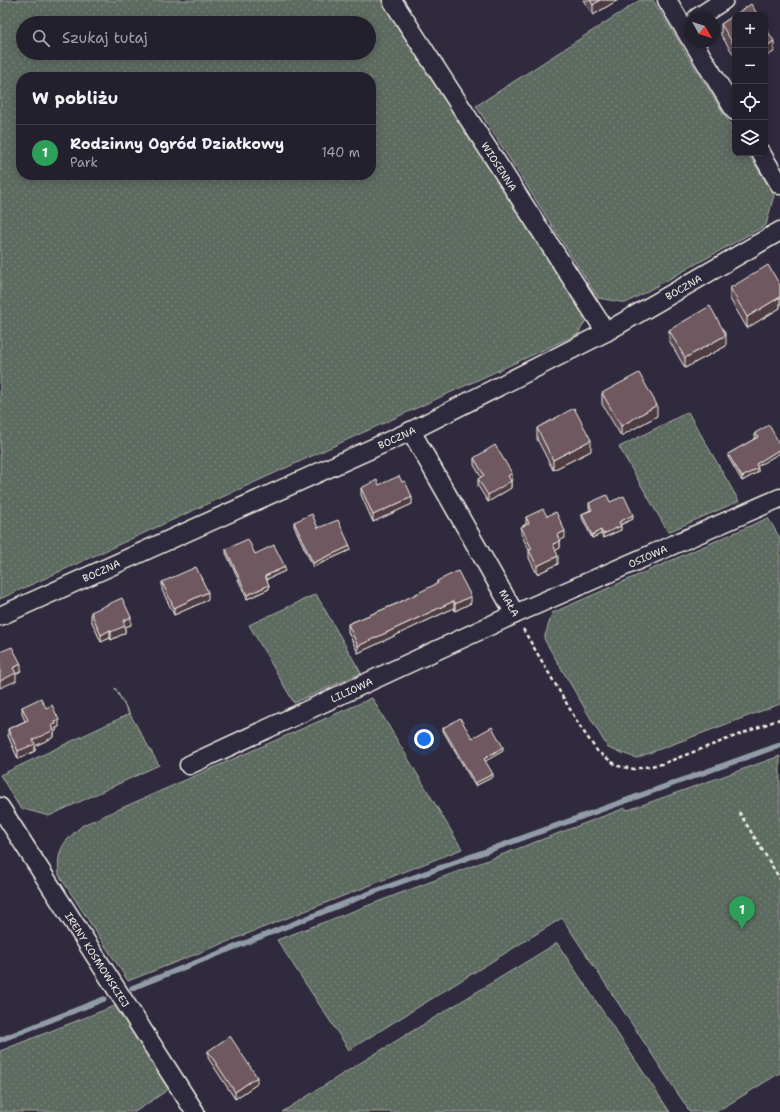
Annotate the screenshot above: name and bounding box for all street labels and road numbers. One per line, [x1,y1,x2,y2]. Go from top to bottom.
street label: WIOSENNA [479,139,520,193]
street label: BOCZNA [663,271,704,303]
street label: BOCZNA [376,423,418,452]
street label: OSIOWA [626,542,669,570]
street label: BOCZNA [80,556,122,585]
street label: MAŁA [496,587,522,619]
street label: LILIOWA [328,674,375,705]
street label: IRENY KOSMOWSKIEJ [62,910,133,1009]

